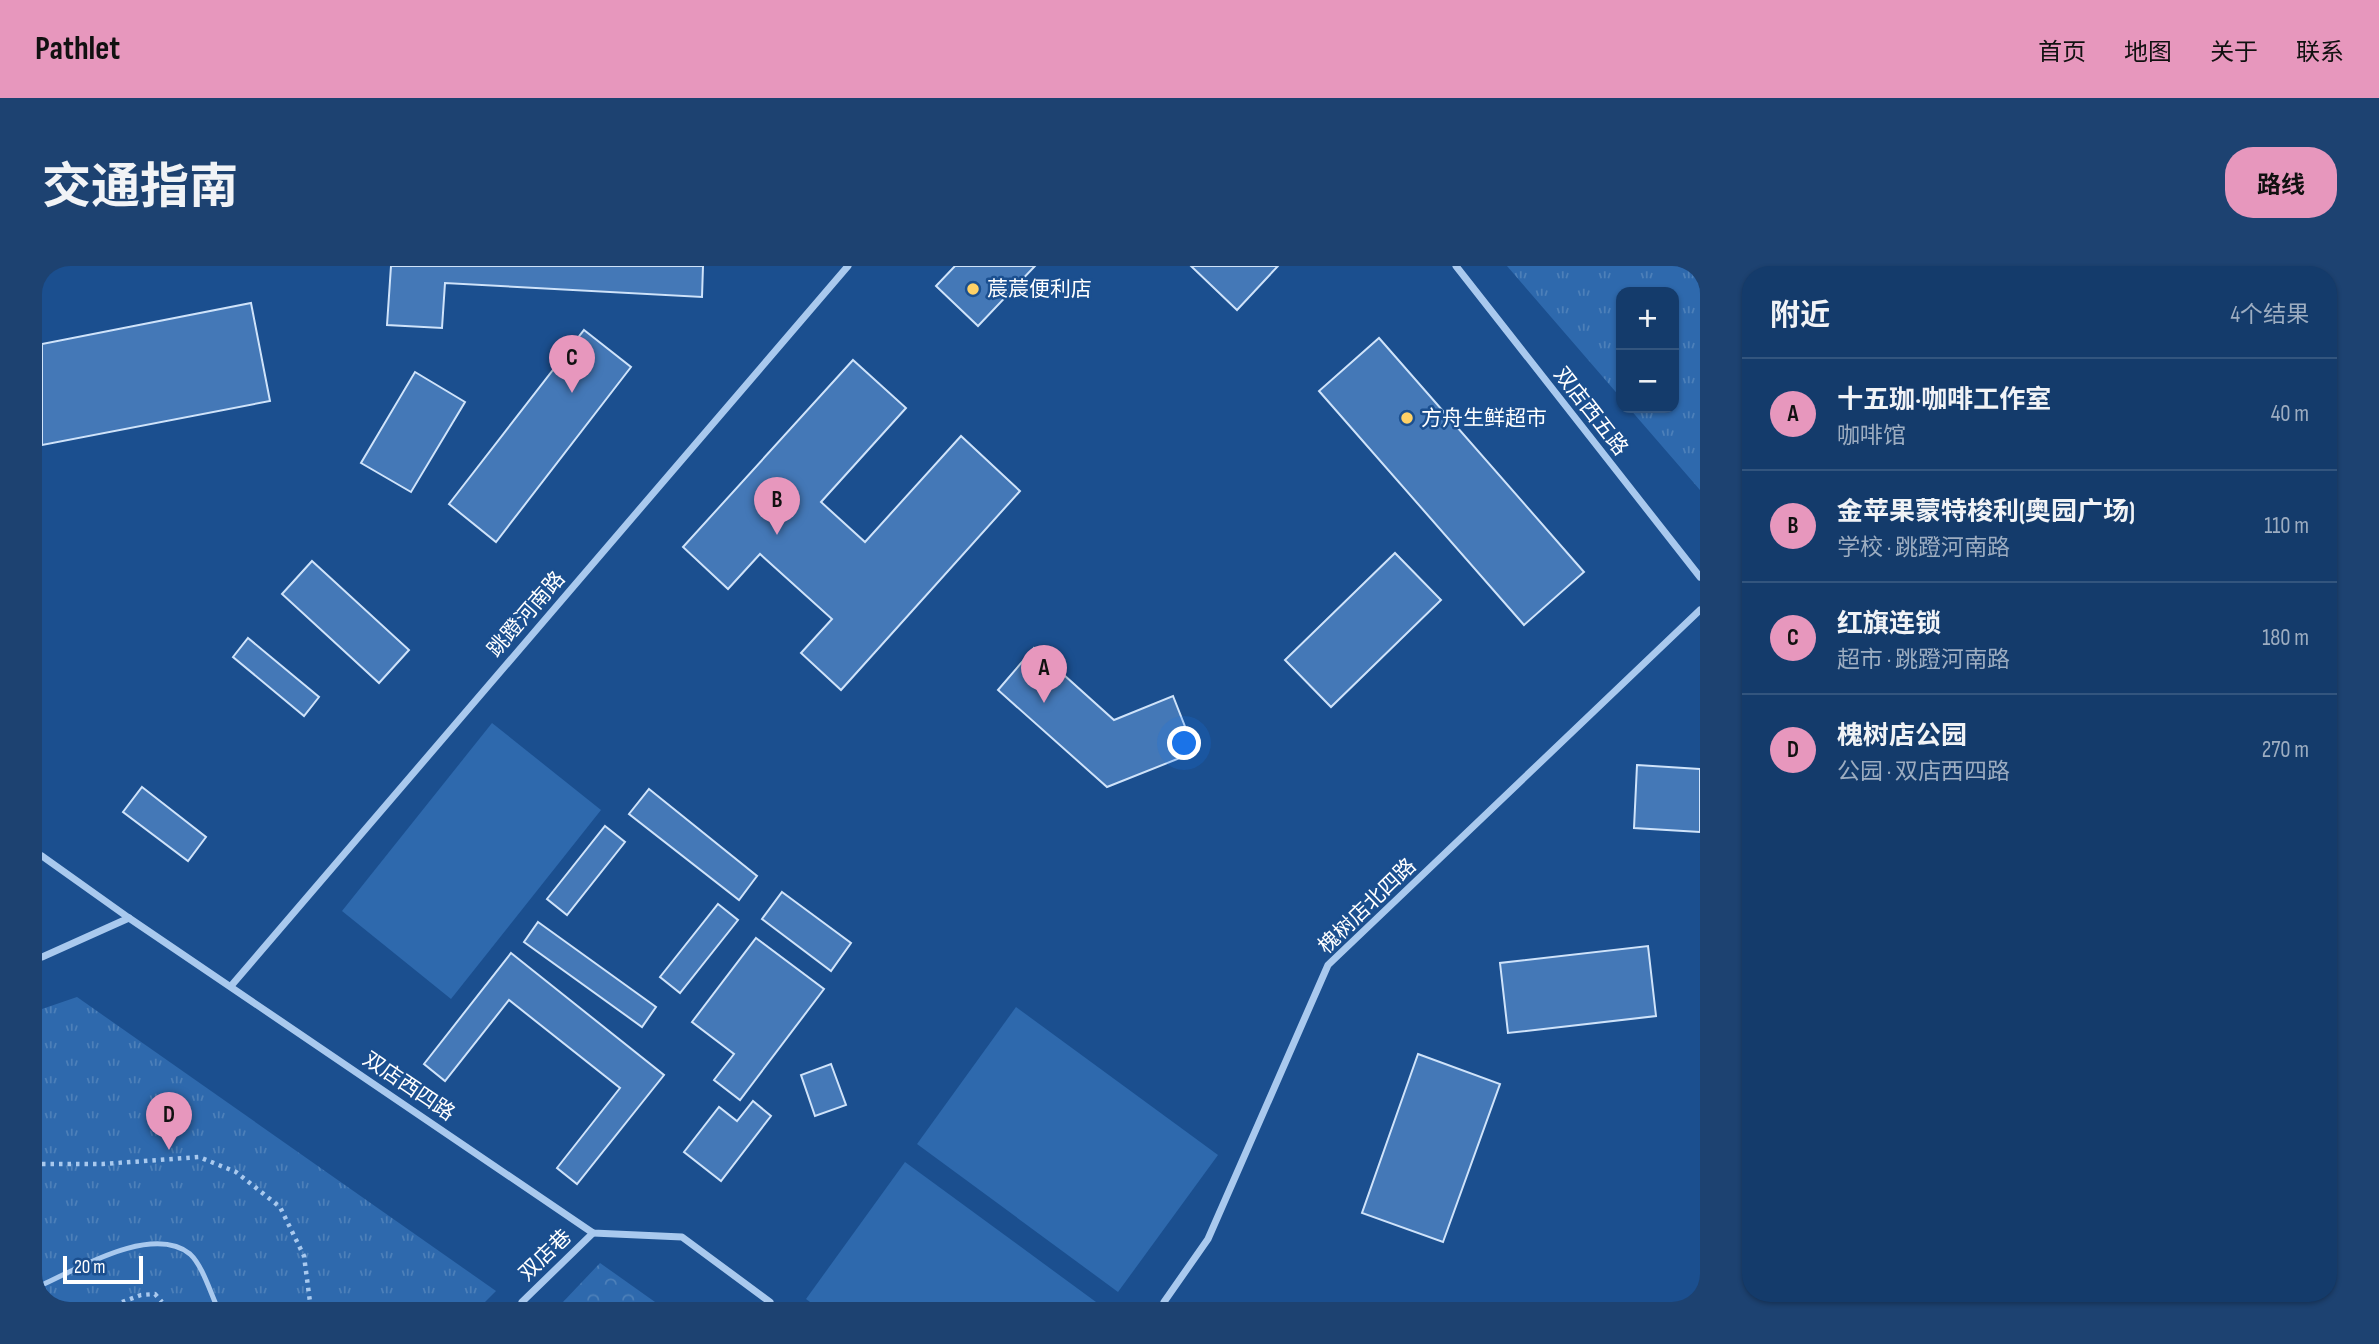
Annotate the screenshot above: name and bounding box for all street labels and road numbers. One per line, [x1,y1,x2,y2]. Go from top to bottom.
street label: 双店西五路 [1548,362,1633,460]
street label: 跳蹬河南路 [483,567,570,662]
street label: 槐树店北四路 [1313,854,1421,959]
street label: 双店西四路 [358,1047,459,1126]
street label: 双店巷 [514,1224,577,1286]

